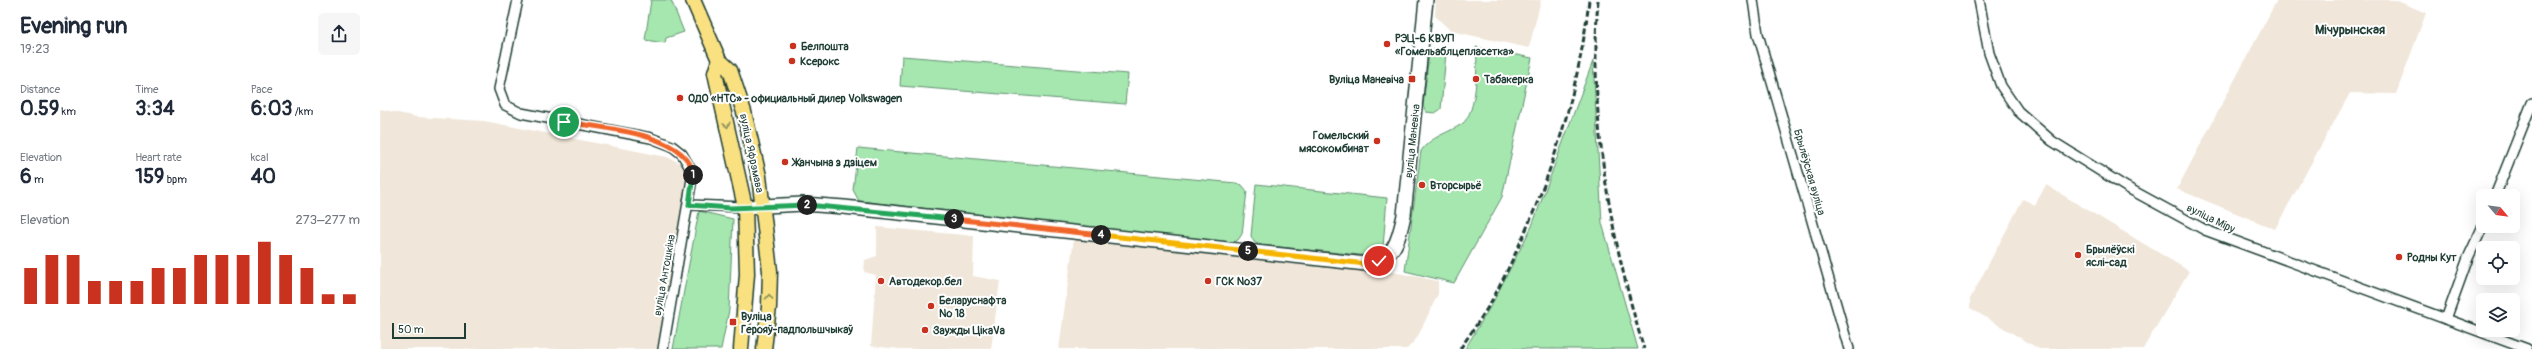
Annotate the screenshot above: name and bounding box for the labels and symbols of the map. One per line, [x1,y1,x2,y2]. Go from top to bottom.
district label: Мічурынская [2315,22,2385,38]
place label: РЭЦ-6 КВУП «Гомельаблцепласетка» [1394,32,1514,58]
marker: РЭЦ-6 КВУП «Гомельаблцепласетка» [1382,39,1392,49]
place label: Белпошта [801,40,849,53]
marker: Белпошта [788,41,798,51]
place label: Ксерокс [800,55,840,68]
marker: Ксерокс [787,56,797,66]
place label: Вуліца Маневіча [1329,73,1404,86]
place label: Табакерка [1483,73,1533,86]
marker: Вуліца Маневіча [1407,74,1417,84]
marker: Табакерка [1471,74,1481,84]
place label: ОДО «НТС» - официальный дилер Volkswagen [688,92,902,105]
marker: ОДО «НТС» - официальный дилер Volkswagen [675,93,685,103]
street label: вуліца Маневіча [1402,103,1423,179]
pin [547,105,581,139]
street label: вуліца Яфрэмава [737,112,766,194]
one-way arrow [722,121,731,128]
street label: Брылёўская вуліца [1791,128,1828,217]
place label: Гомельский мясокомбинат [1299,129,1369,155]
marker: Гомельский мясокомбинат [1372,136,1382,146]
place label: Жанчына з дзіцем [791,156,877,169]
marker: Жанчына з дзіцем [780,157,790,167]
pin: 1 [683,165,703,185]
place label: Вторсырьё [1430,179,1482,192]
marker: Вторсырьё [1417,180,1427,190]
north arrow [2476,189,2520,233]
pin: 2 [797,195,817,215]
street label: вуліца Міру [2185,201,2237,236]
pin: 3 [944,209,964,229]
pin: 4 [1091,225,1111,245]
street label: вуліца Антошкіна [651,233,678,317]
pin: 5 [1238,241,1258,261]
place label: Брылёўскі яслі-сад [2086,243,2135,269]
pin [1362,244,1396,278]
marker: Брылёўскі яслі-сад [2073,250,2083,260]
place label: Родны Кут [2407,251,2457,264]
marker: Родны Кут [2394,252,2404,262]
place label: Автодекор.бел [889,275,962,288]
place label: ГСК №37 [1216,275,1262,288]
marker: Автодекор.бел [876,276,886,286]
marker: ГСК №37 [1203,276,1213,286]
one-way arrow [765,294,774,300]
place label: Беларуснафта № 18 [939,294,1006,320]
marker: Беларуснафта № 18 [926,301,936,311]
place label: Вуліца Герояў-падпольшчыкаў [741,310,853,336]
marker: Вуліца Герояў-падпольшчыкаў [728,317,738,327]
scale bar [392,321,466,340]
place label: Заужды ЦікаVа [933,324,1005,337]
marker: Заужды ЦікаVа [920,325,930,335]

